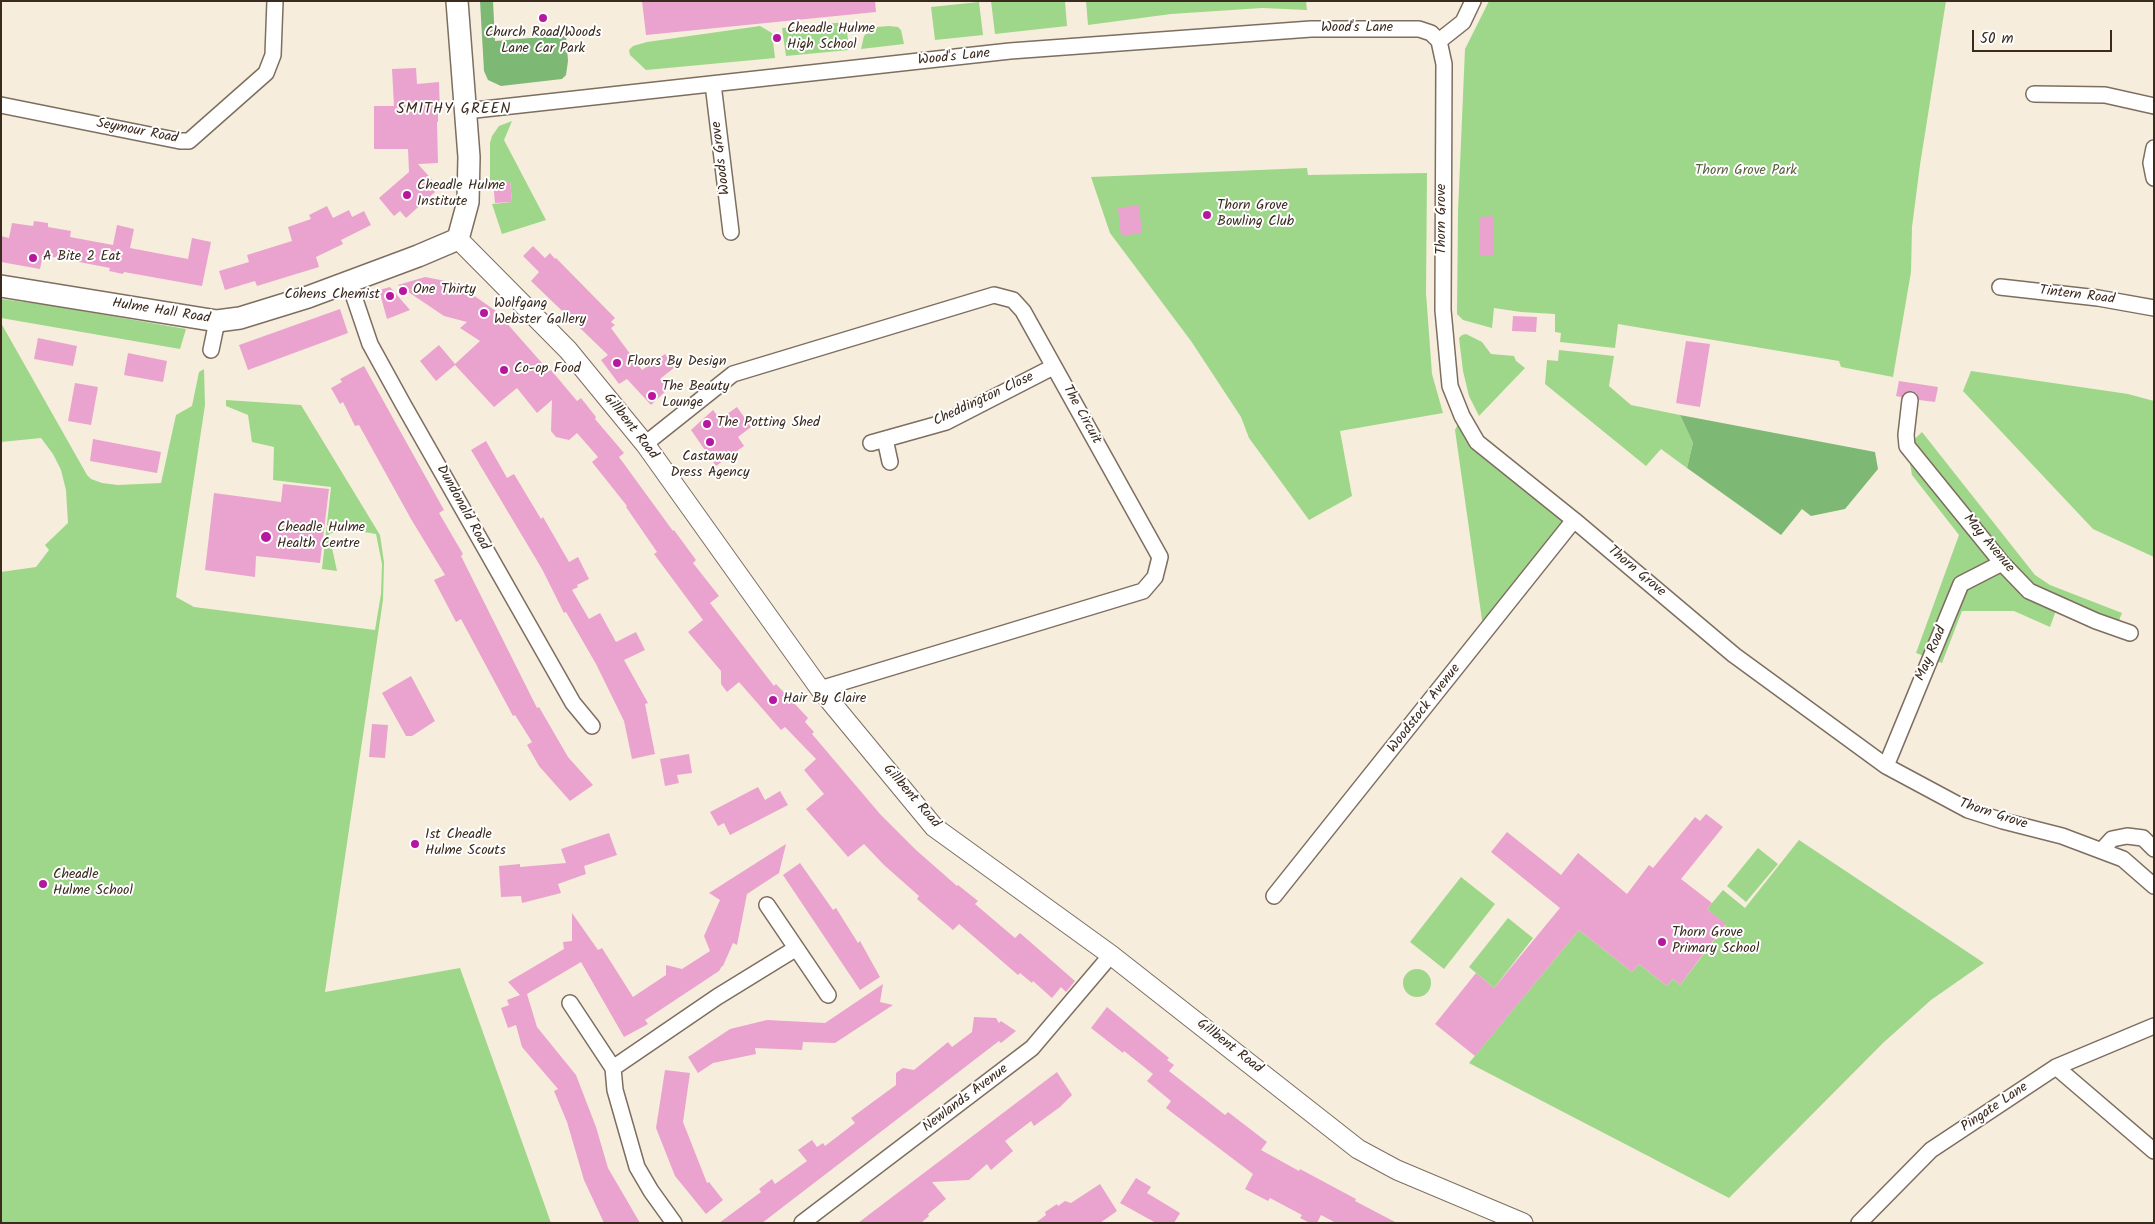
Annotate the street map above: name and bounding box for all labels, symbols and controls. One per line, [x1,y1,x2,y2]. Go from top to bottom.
marker: Church Road/Woods Lane Car Park [537,12,549,24]
scale bar [1975,20,2115,52]
street label: Wood's Lane [1321,21,1393,37]
place label: Cheadle Hulme High School [787,22,875,54]
place label: Church Road/Woods Lane Car Park [485,26,601,58]
text: 50 m [1980,27,2014,51]
marker: Cheadle Hulme High School [771,32,783,44]
street label: Wood's Lane [917,46,991,70]
district label: SMITHY GREEN [395,101,513,119]
street label: Seymour Road [95,116,179,148]
street label: Woods Grove [709,120,735,196]
park label: Thorn Grove Park [1695,164,1797,180]
place label: Cheadle Hulme Institute [417,179,505,212]
street label: Thorn Grove [1435,184,1451,254]
marker: Cheadle Hulme Institute [401,189,413,201]
place label: Thorn Grove Bowling Club [1217,199,1294,232]
marker: Thorn Grove Bowling Club [1201,209,1213,221]
place label: A Bite 2 Eat [43,250,121,266]
marker: A Bite 2 Eat [27,252,39,264]
place label: One Thirty [413,283,476,299]
street label: Tintern Road [2038,283,2116,309]
marker: One Thirty [397,285,409,297]
place label: Cohens Chemist [284,288,380,304]
marker: Cohens Chemist [384,290,396,302]
street label: Hulme Hall Road [111,296,211,328]
place label: Wolfgang Webster Gallery [494,297,586,330]
marker: Wolfgang Webster Gallery [478,307,490,319]
place label: Floors By Design [627,355,726,371]
marker: Floors By Design [611,357,623,369]
place label: Co-op Food [514,362,581,378]
marker: Co-op Food [498,364,510,376]
street label: Cheddington Close [931,369,1037,431]
place label: The Beauty Lounge [662,380,729,412]
street label: The Circuit [1058,383,1104,447]
marker: The Beauty Lounge [646,390,658,402]
street label: Gillbent Road [599,391,661,463]
place label: The Potting Shed [717,416,820,432]
marker: The Potting Shed [701,418,713,430]
marker: Castaway Dress Agency [704,436,716,448]
place label: Castaway Dress Agency [670,450,750,482]
street label: Dundonald Road [432,463,492,553]
street label: May Avenue [1959,511,2017,577]
place label: Cheadle Hulme Health Centre [277,521,365,554]
marker: Cheadle Hulme Health Centre [259,530,273,544]
street label: Thorn Grove [1603,543,1669,601]
street label: May Road [1913,624,1951,684]
street label: Woodstock Avenue [1385,661,1465,757]
place label: Hair By Claire [783,692,866,708]
marker: Hair By Claire [767,694,779,706]
street label: Gillbent Road [879,762,943,832]
street label: Thorn Grove [1957,796,2029,834]
place label: 1st Cheadle Hulme Scouts [425,828,506,860]
marker: 1st Cheadle Hulme Scouts [409,838,421,850]
place label: Cheadle Hulme School [53,868,133,900]
marker: Cheadle Hulme School [37,878,49,890]
place label: Thorn Grove Primary School [1672,926,1759,959]
marker: Thorn Grove Primary School [1656,936,1668,948]
street label: Gillbent Road [1193,1016,1265,1078]
street label: Newlands Avenue [920,1061,1012,1137]
street label: Pingate Lane [1958,1080,2032,1136]

